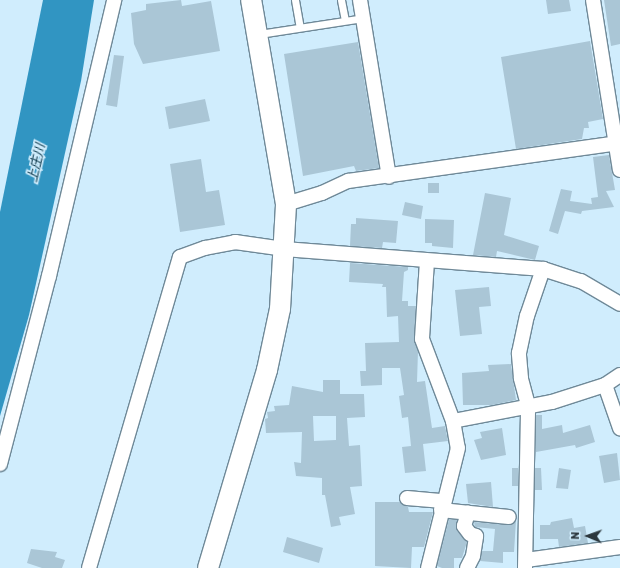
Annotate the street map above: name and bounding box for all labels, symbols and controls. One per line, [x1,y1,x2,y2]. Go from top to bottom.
water label: 上庄川 [25,142,49,184]
north arrow [568,516,608,556]
text: N [569,531,582,540]

